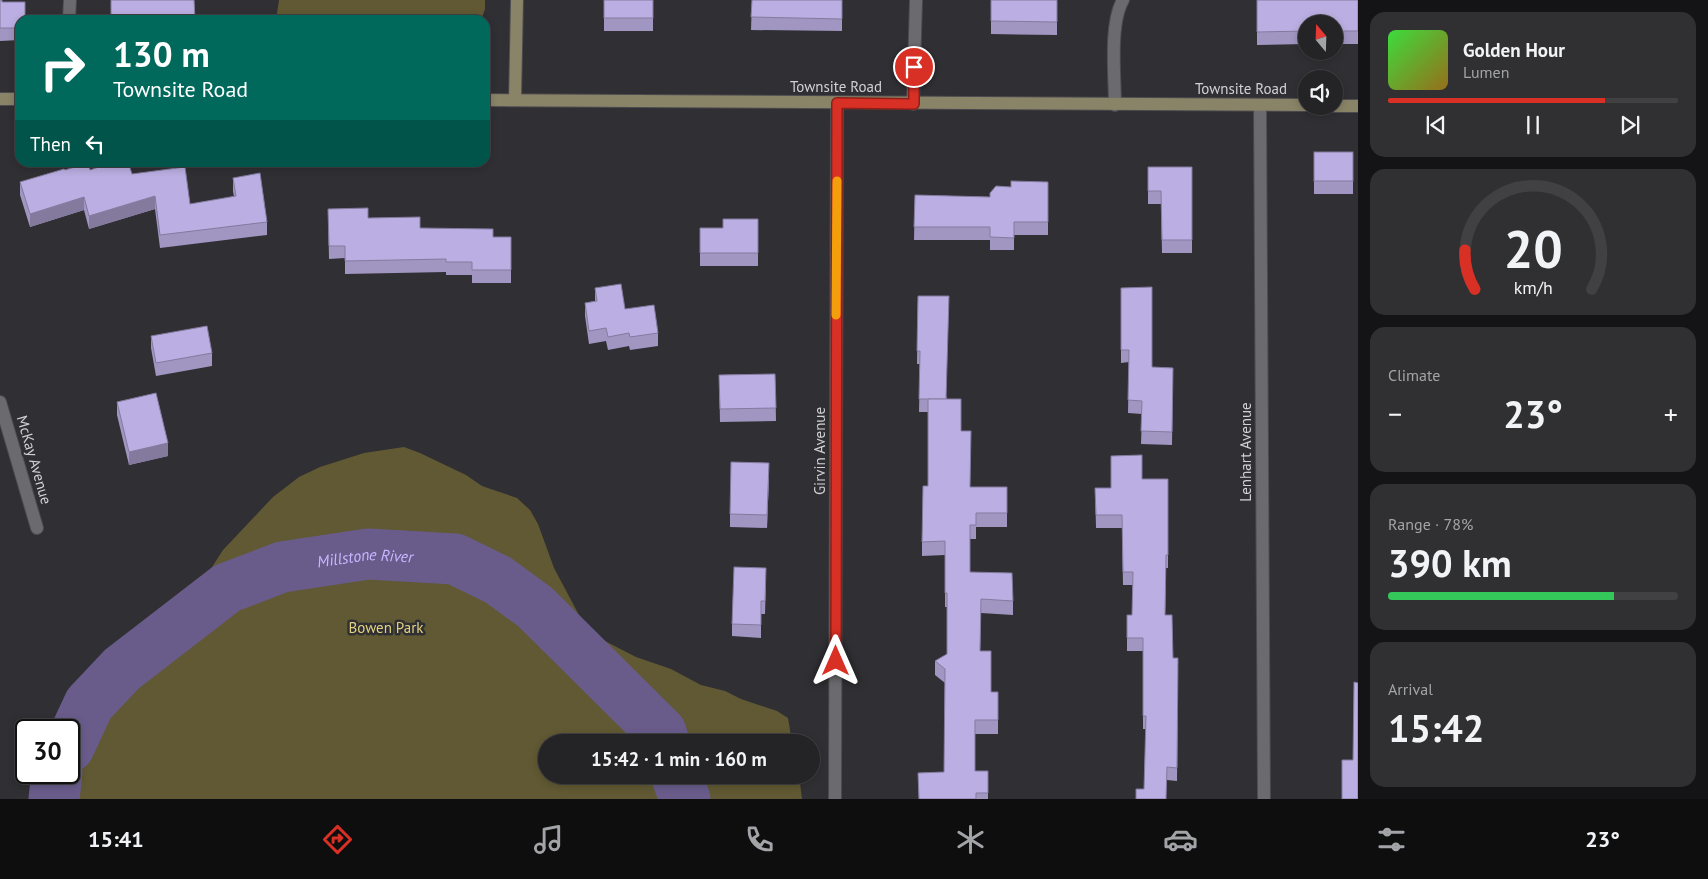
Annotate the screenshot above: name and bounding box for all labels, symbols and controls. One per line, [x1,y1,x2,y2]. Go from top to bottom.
north arrow [1298,15,1342,60]
map controls [1298,15,1343,115]
text: 130 m [113,31,210,77]
icon: right [30,35,95,100]
text: Golden Hour [1463,38,1565,62]
pin [893,46,935,88]
icon: arrive [900,53,928,81]
text: Lumen [1463,62,1509,82]
button: sound [1298,70,1343,115]
text: Townsite Road [113,75,248,103]
street label: Townsite Road [790,77,882,96]
street label: Townsite Road [1195,79,1287,98]
icon: previous [1422,111,1450,139]
icon: pause [1519,111,1547,139]
icon: next [1616,111,1644,139]
icon: left [81,130,109,158]
text: Then [30,132,71,156]
text: 20 [1504,215,1562,282]
text: km/h [1513,276,1553,299]
text: Climate [1388,365,1440,385]
text: 23° [1503,389,1563,438]
text: − [1388,395,1402,432]
text: + [1664,395,1678,432]
street label: Lenhart Avenue [1236,402,1255,502]
street label: Girvin Avenue [810,407,829,495]
street label: McKay Avenue [13,413,56,507]
text: Range · 78% [1388,514,1473,534]
text: 390 km [1388,538,1512,587]
water label: Millstone River [316,544,416,572]
park label: Bowen Park [349,618,424,637]
position arrow [809,634,861,686]
text: Arrival [1388,679,1433,699]
text: 15:42 [1388,703,1484,752]
speed limit sign: 30 [15,719,80,784]
text: 15:42 · 1 min · 160 m [591,747,767,771]
icon: directions [320,822,355,857]
icon: music [531,822,566,857]
icon: phone [742,822,777,857]
icon: climate [953,822,988,857]
icon: car [1163,822,1198,857]
icon: filters [1374,822,1409,857]
text: 15:41 [88,825,144,853]
text: 23° [1585,825,1620,853]

